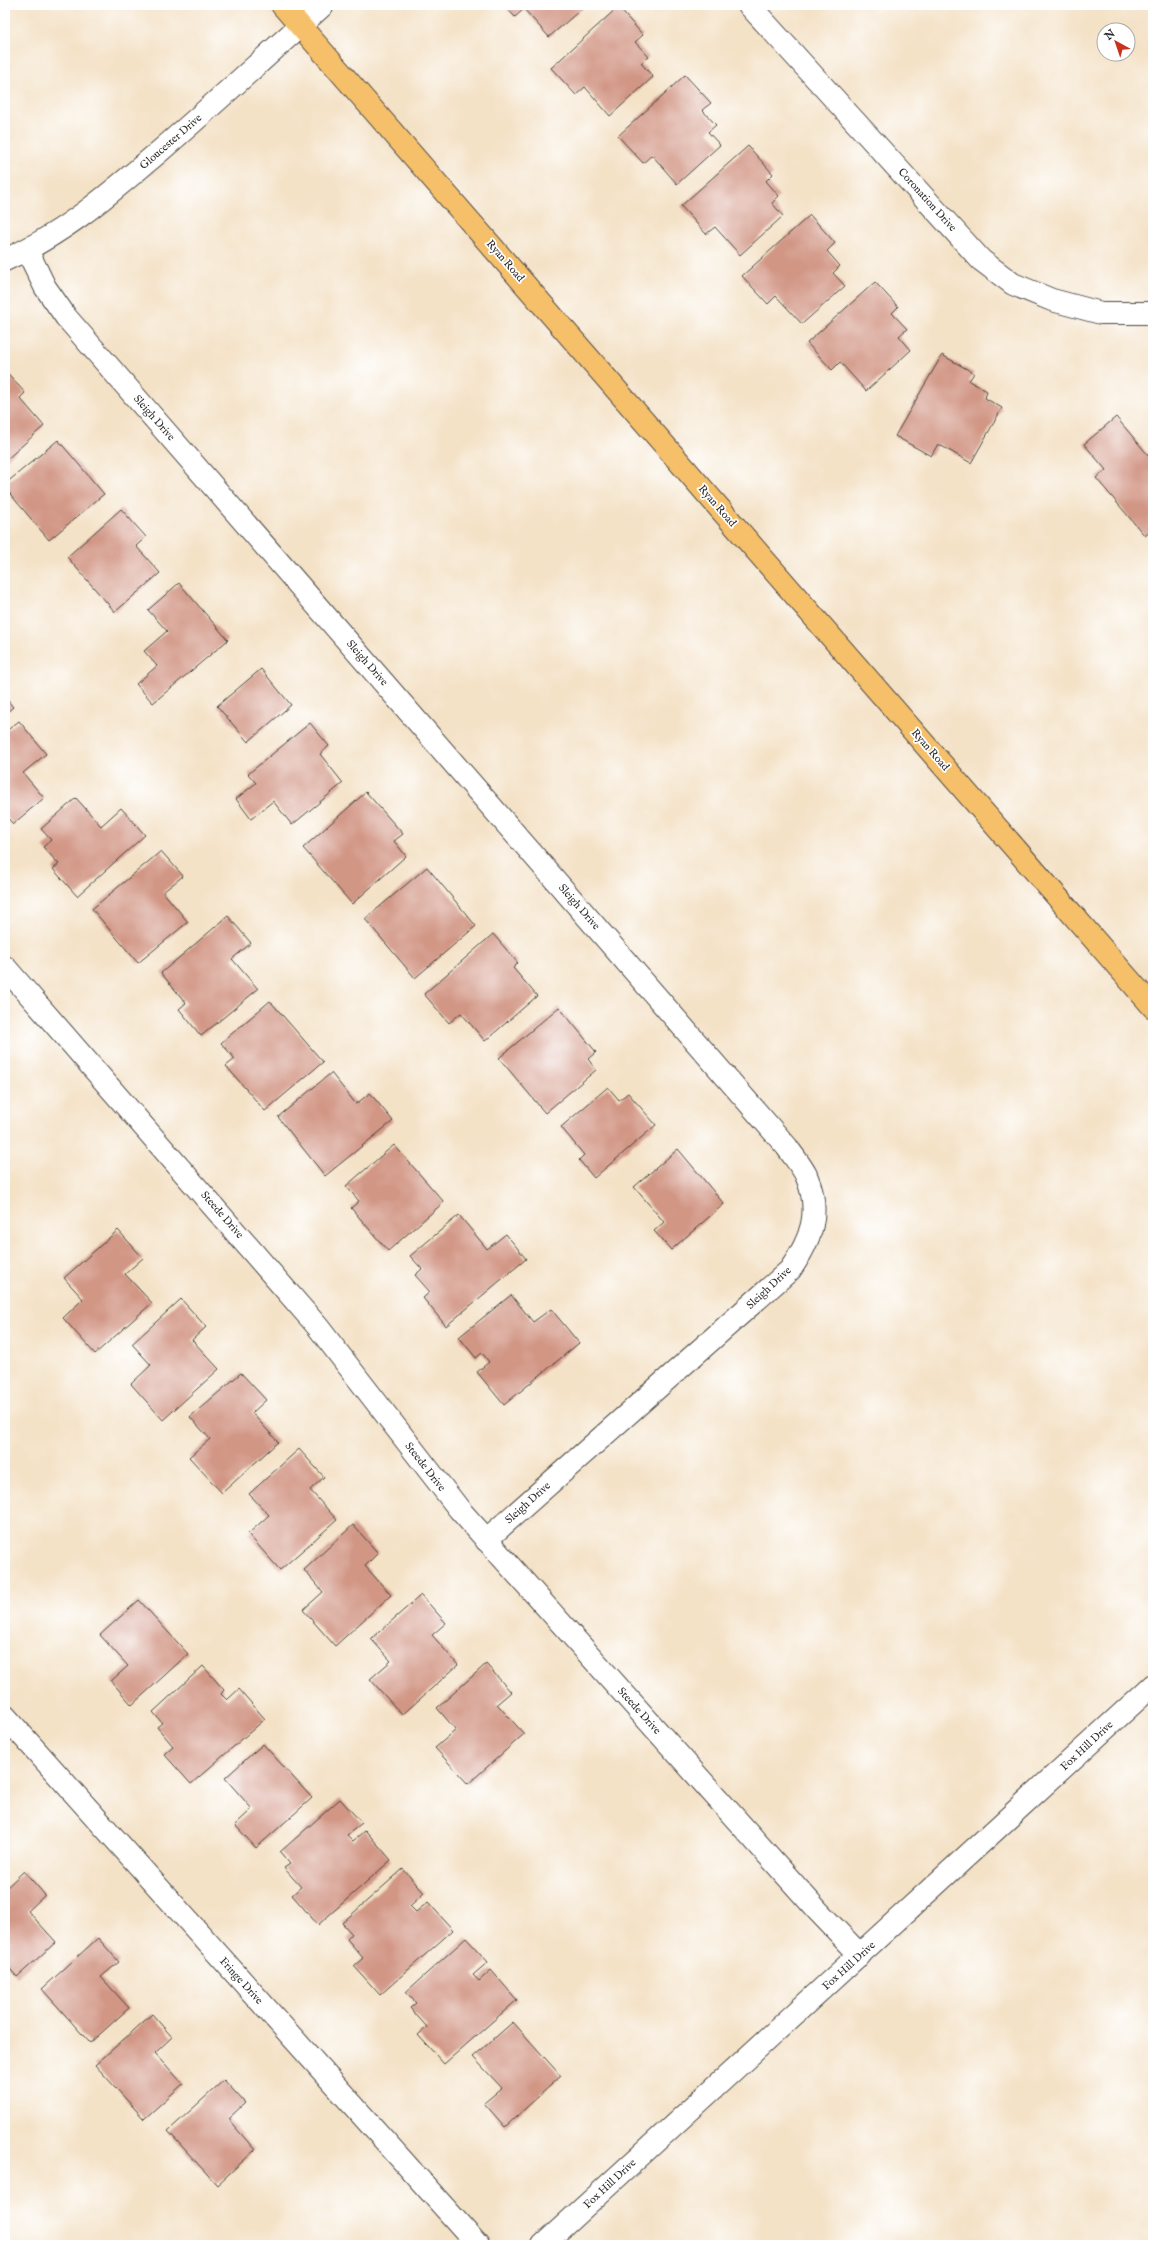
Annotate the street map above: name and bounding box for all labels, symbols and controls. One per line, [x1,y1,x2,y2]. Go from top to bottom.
north arrow [1096,22,1136,62]
text: N [1101,26,1119,44]
street label: Gloucester Drive [137,111,205,173]
street label: Coronation Drive [895,165,959,235]
street label: Ryan Road [483,237,527,285]
street label: Sleigh Drive [130,392,178,444]
street label: Ryan Road [695,482,739,530]
street label: Sleigh Drive [343,637,391,689]
street label: Ryan Road [908,726,952,774]
street label: Sleigh Drive [555,881,603,933]
street label: Steede Drive [198,1188,246,1242]
street label: Sleigh Drive [744,1264,794,1312]
street label: Steede Drive [401,1440,449,1494]
street label: Sleigh Drive [502,1479,554,1527]
street label: Steede Drive [614,1685,664,1737]
street label: Fox Hill Drive [1058,1718,1116,1774]
street label: Fox Hill Drive [819,1938,879,1994]
street label: Fringe Drive [216,1954,266,2008]
street label: Fox Hill Drive [581,2156,639,2212]

